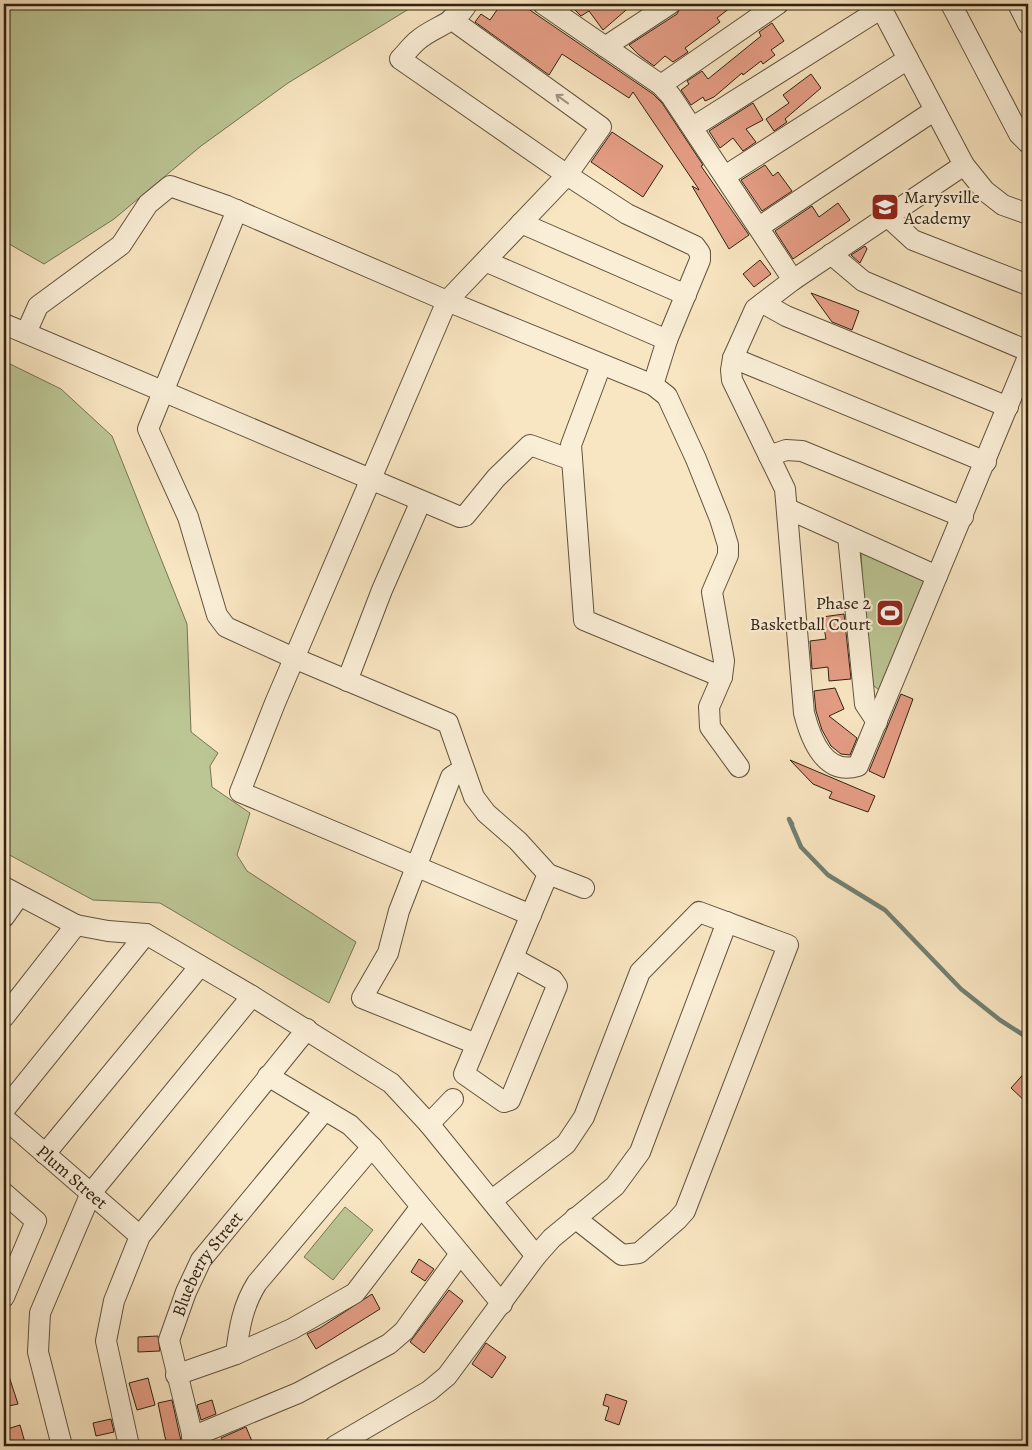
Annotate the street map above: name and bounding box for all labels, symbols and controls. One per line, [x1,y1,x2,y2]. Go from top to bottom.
one-way arrow [556,93,569,104]
place label: Marysville Academy [903,185,980,230]
school or university icon: Marysville Academy [870,192,900,222]
place label: Phase 2 Basketball Court [750,591,871,636]
sports icon: Phase 2 Basketball Court [875,598,905,628]
street label: Plum Street [31,1139,113,1215]
street label: Blueberry Street [166,1206,248,1320]

